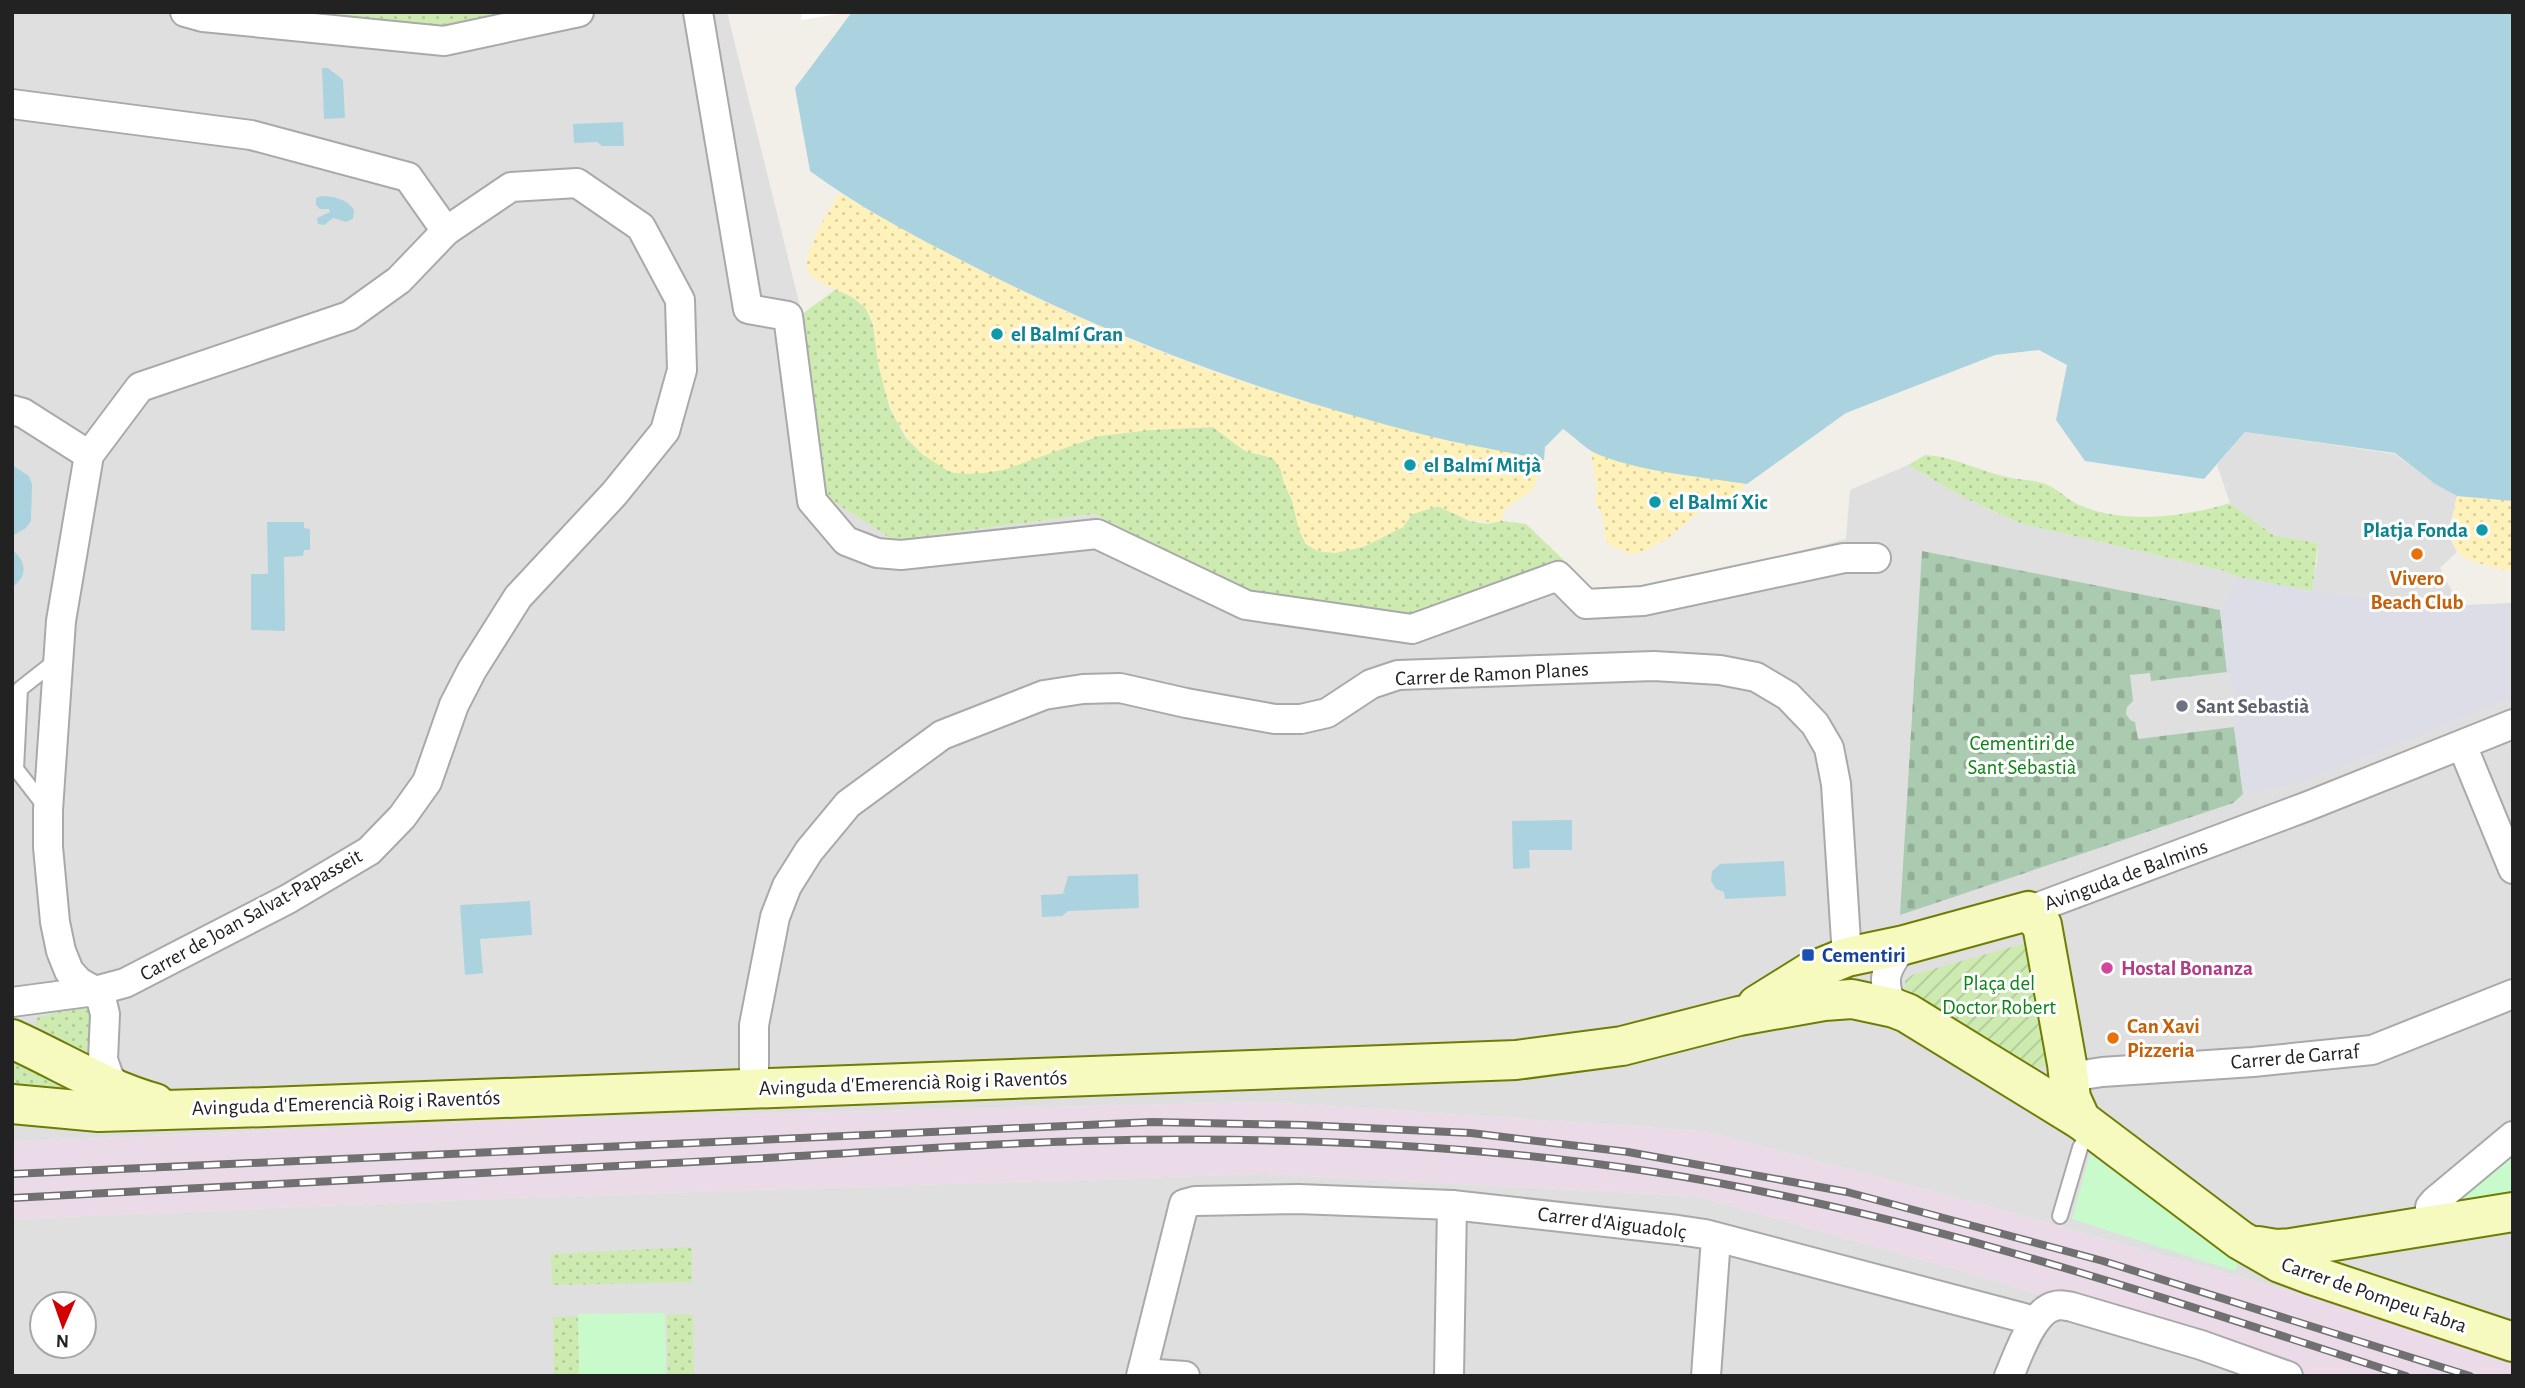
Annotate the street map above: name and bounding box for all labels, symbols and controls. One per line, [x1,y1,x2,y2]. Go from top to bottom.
place label: el Balmí Gran [1011,324,1123,345]
marker: el Balmí Gran [989,326,1005,342]
place label: el Balmí Mitjà [1424,455,1541,476]
marker: el Balmí Mitjà [1402,457,1418,473]
place label: el Balmí Xic [1669,492,1768,513]
marker: el Balmí Xic [1647,494,1663,510]
place label: Platja Fonda [2363,520,2468,541]
marker: Platja Fonda [2474,522,2490,538]
marker: Vivero Beach Club [2409,546,2425,562]
place label: Vivero Beach Club [2371,568,2463,613]
street label: Carrer de Ramon Planes [1395,658,1589,690]
place label: Sant Sebastià [2196,696,2309,717]
marker: Sant Sebastià [2174,698,2190,714]
park label: Cementiri de Sant Sebastià [1968,733,2077,778]
street label: Avinguda de Balmins [2042,836,2210,914]
street label: Carrer de Joan Salvat-Papasseit [136,845,366,985]
place label: Cementiri [1822,945,1906,966]
marker: Cementiri [1800,947,1816,963]
place label: Hostal Bonanza [2121,958,2253,979]
marker: Hostal Bonanza [2099,960,2115,976]
park label: Plaça del Doctor Robert [1942,973,2056,1018]
place label: Can Xavi Pizzeria [2127,1016,2200,1061]
marker: Can Xavi Pizzeria [2105,1030,2121,1046]
street label: Carrer de Garraf [2230,1041,2362,1073]
street label: Avinguda d'Emerencià Roig i Raventós [758,1067,1068,1099]
street label: Avinguda d'Emerencià Roig i Raventós [191,1087,501,1119]
street label: Carrer d'Aiguadolç [1537,1203,1687,1243]
street label: Carrer de Pompeu Fabra [2279,1253,2470,1337]
north arrow [28,1290,98,1360]
text: N [56,1331,69,1350]

